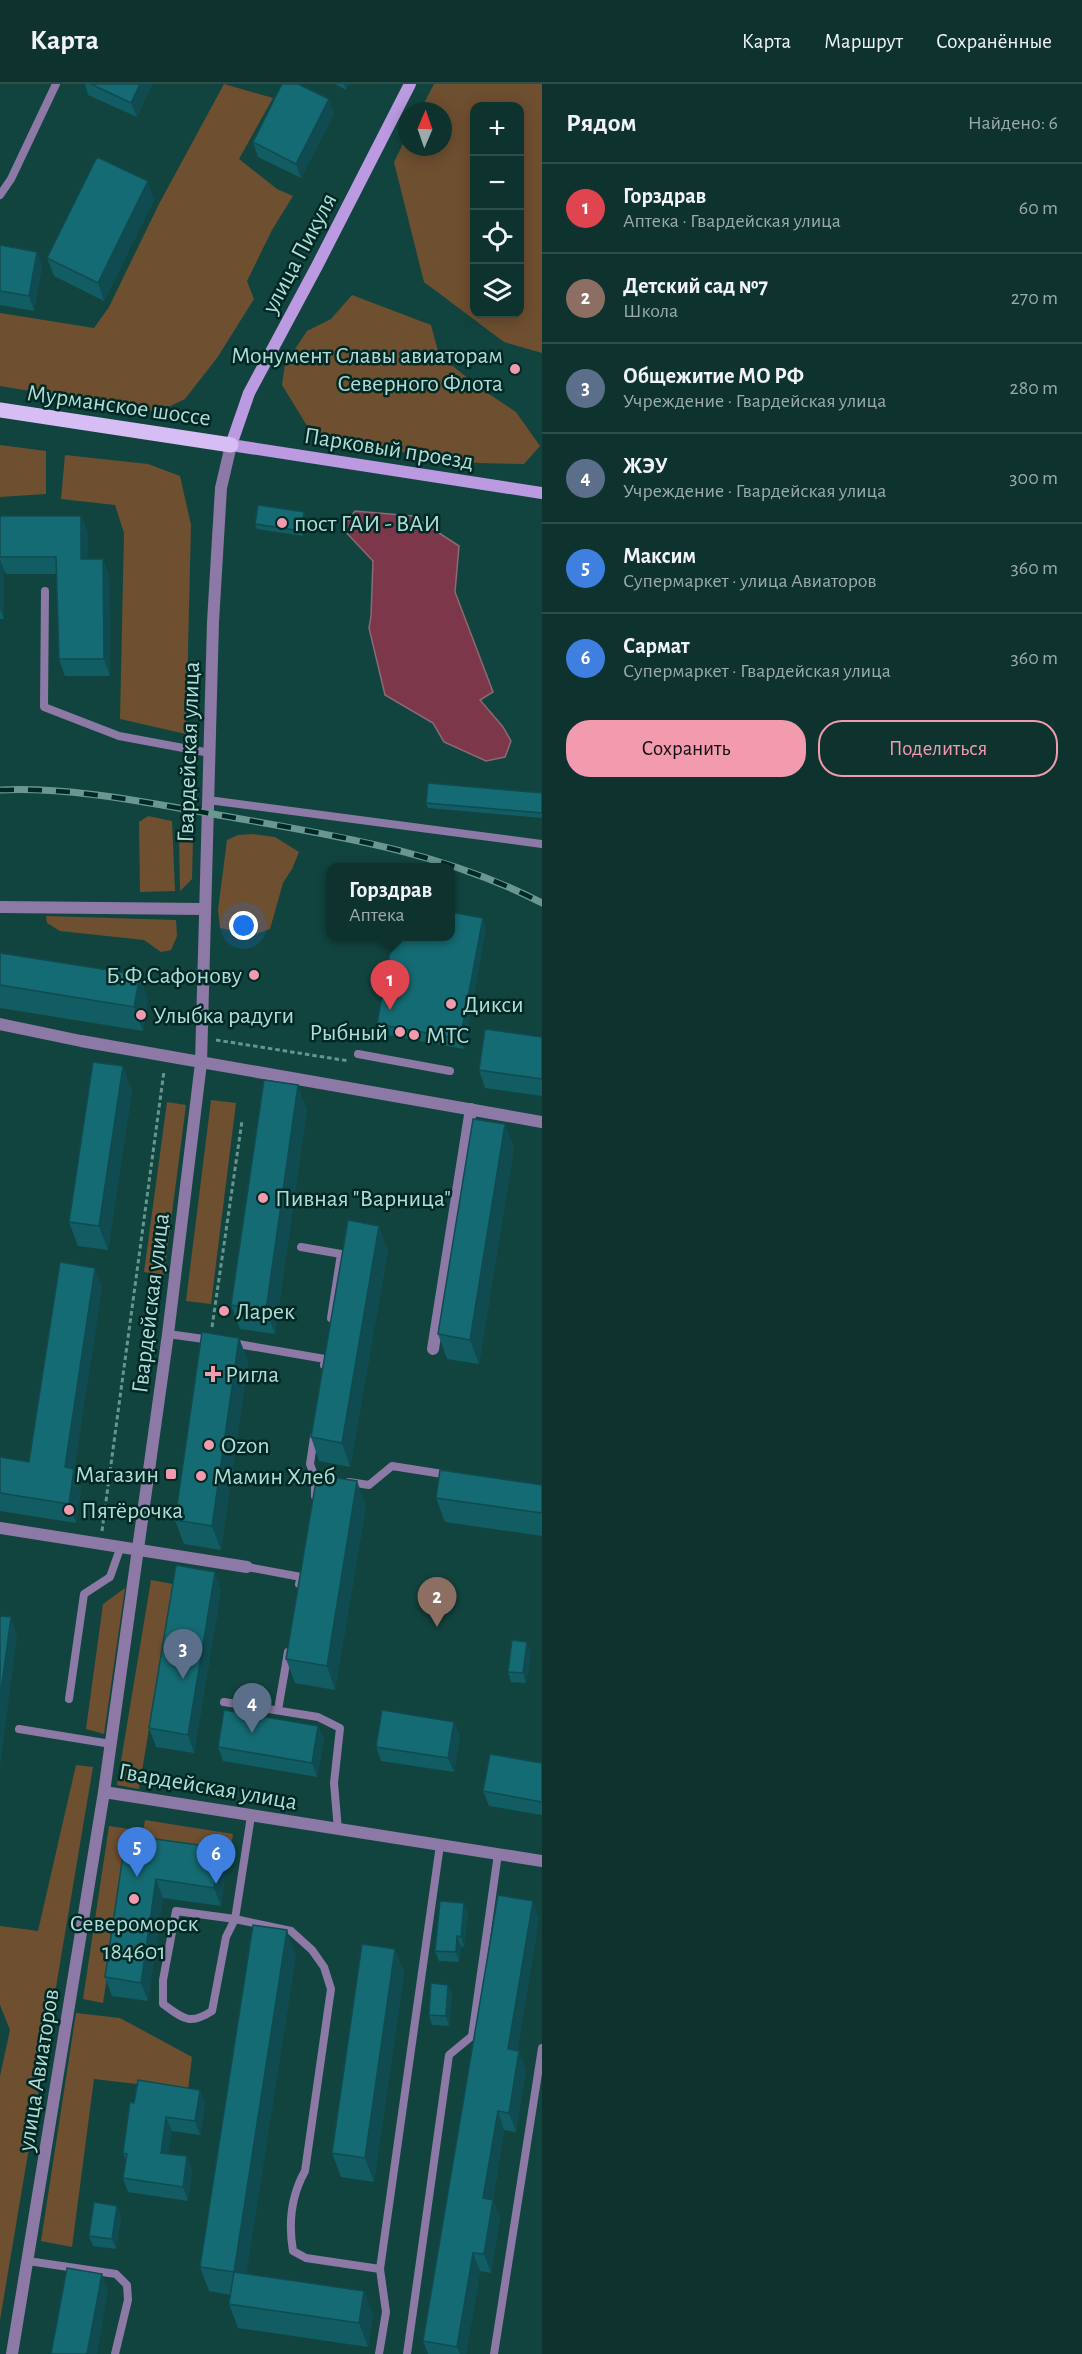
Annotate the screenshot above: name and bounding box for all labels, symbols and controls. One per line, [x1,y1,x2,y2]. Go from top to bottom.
text: Карта [30,27,99,55]
text: Карта [742,31,791,52]
text: Маршрут [824,31,903,52]
text: Сохранённые [936,31,1052,52]
north arrow [398,102,452,156]
map controls [470,102,524,318]
button: + [470,102,524,156]
text: Рядом [566,110,637,136]
text: Найдено: 6 [968,113,1058,133]
button: − [470,156,524,210]
text: Горздрав [623,185,706,207]
street label: улица Пикуля [258,189,342,318]
text: 1 [582,198,589,218]
text: 60 m [1019,198,1058,218]
button: locate [470,210,524,264]
text: Аптека · Гвардейская улица [623,211,841,231]
button: layers [470,264,524,318]
text: Детский сад №7 [623,275,768,297]
text: 2 [581,288,590,308]
text: 270 m [1011,288,1058,308]
text: Школа [623,301,678,321]
place label: Монумент Славы авиаторам Северного Флота [231,344,503,396]
marker: Монумент Славы авиаторам Северного Флота [508,362,522,376]
text: Общежитие МО РФ [623,365,804,387]
text: 3 [581,378,590,398]
text: 280 m [1010,378,1058,398]
street label: Мурманское шоссе [25,381,212,431]
text: Учреждение · Гвардейская улица [623,391,886,411]
street label: Парковый проезд [302,424,475,474]
text: ЖЭУ [623,455,668,477]
text: 4 [580,468,591,488]
text: 300 m [1009,468,1058,488]
text: Учреждение · Гвардейская улица [623,481,886,501]
place label: пост ГАИ - ВАИ [294,512,440,536]
marker: пост ГАИ - ВАИ [275,516,289,530]
text: Максим [623,545,696,567]
text: 5 [581,558,590,578]
text: 360 m [1011,558,1058,578]
text: Супермаркет · улица Авиаторов [623,571,877,591]
text: Сармат [623,635,690,657]
text: 6 [581,648,590,668]
text: 360 m [1011,648,1058,668]
street label: Гвардейская улица [174,661,204,843]
text: Супермаркет · Гвардейская улица [623,661,891,681]
button: Сохранить [566,720,806,777]
button: Поделиться [818,720,1058,777]
popup [326,863,455,941]
text: Горздрав [349,879,432,901]
text: Аптека [349,905,405,925]
your location [229,911,258,940]
pin: 1 [370,960,410,1010]
place label: Б.Ф.Сафонову [106,964,243,988]
marker: Б.Ф.Сафонову [247,968,261,982]
place label: Дикси [463,993,524,1017]
marker: Дикси [444,997,458,1011]
place label: Улыбка радуги [153,1004,294,1028]
marker: Улыбка радуги [134,1008,148,1022]
place label: Рыбный [309,1021,388,1045]
place label: МТС [426,1024,470,1048]
marker: Рыбный [393,1025,407,1039]
marker: МТС [407,1028,421,1042]
place label: Пивная "Варница" [275,1187,451,1211]
marker: Пивная "Варница" [256,1191,270,1205]
street label: Гвардейская улица [128,1212,174,1395]
place label: Ларек [236,1300,295,1324]
marker: Ларек [217,1304,231,1318]
place label: Ригла [225,1363,279,1387]
marker: Ригла [206,1367,220,1381]
place label: Ozon [221,1434,270,1458]
marker: Ozon [202,1438,216,1452]
place label: Магазин [75,1463,159,1487]
place label: Мамин Хлеб [213,1465,335,1489]
marker: Магазин [164,1467,178,1481]
marker: Мамин Хлеб [194,1469,208,1483]
place label: Пятёрочка [81,1499,183,1523]
marker: Пятёрочка [62,1503,76,1517]
pin: 2 [418,1578,456,1627]
pin: 3 [164,1630,202,1679]
pin: 4 [232,1684,272,1733]
street label: Гвардейская улица [117,1759,299,1815]
pin: 5 [118,1828,156,1877]
pin: 6 [196,1834,236,1884]
marker: Североморск 184601 [127,1892,141,1906]
place label: Североморск 184601 [70,1912,198,1964]
street label: улица Авиаторов [14,1987,64,2154]

